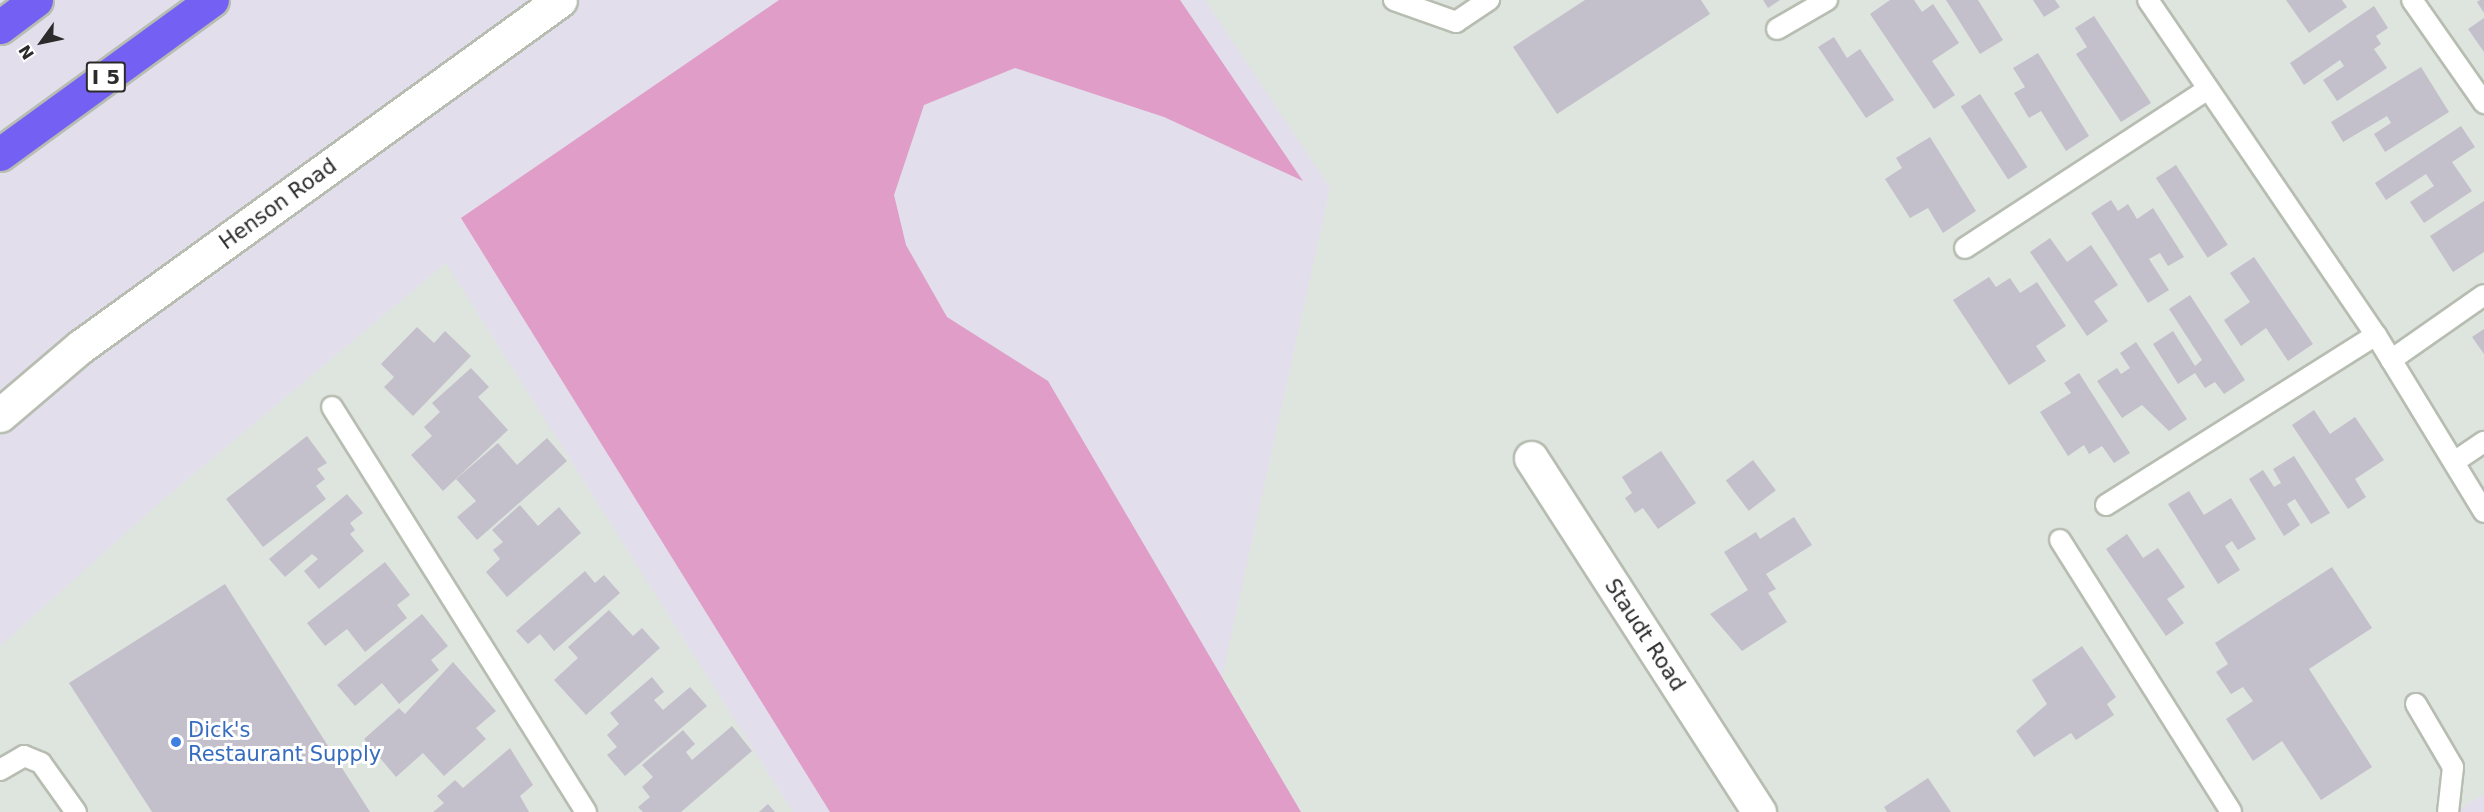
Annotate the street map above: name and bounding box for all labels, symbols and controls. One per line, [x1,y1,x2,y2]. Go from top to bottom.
north arrow [12,12,72,72]
text: N [15,41,38,63]
road number: I 5 [85,60,127,94]
street label: Henson Road [215,153,341,255]
street label: Staudt Road [1599,574,1691,696]
place label: Dick's Restaurant Supply [188,717,381,767]
marker: Dick's Restaurant Supply [169,735,183,749]

